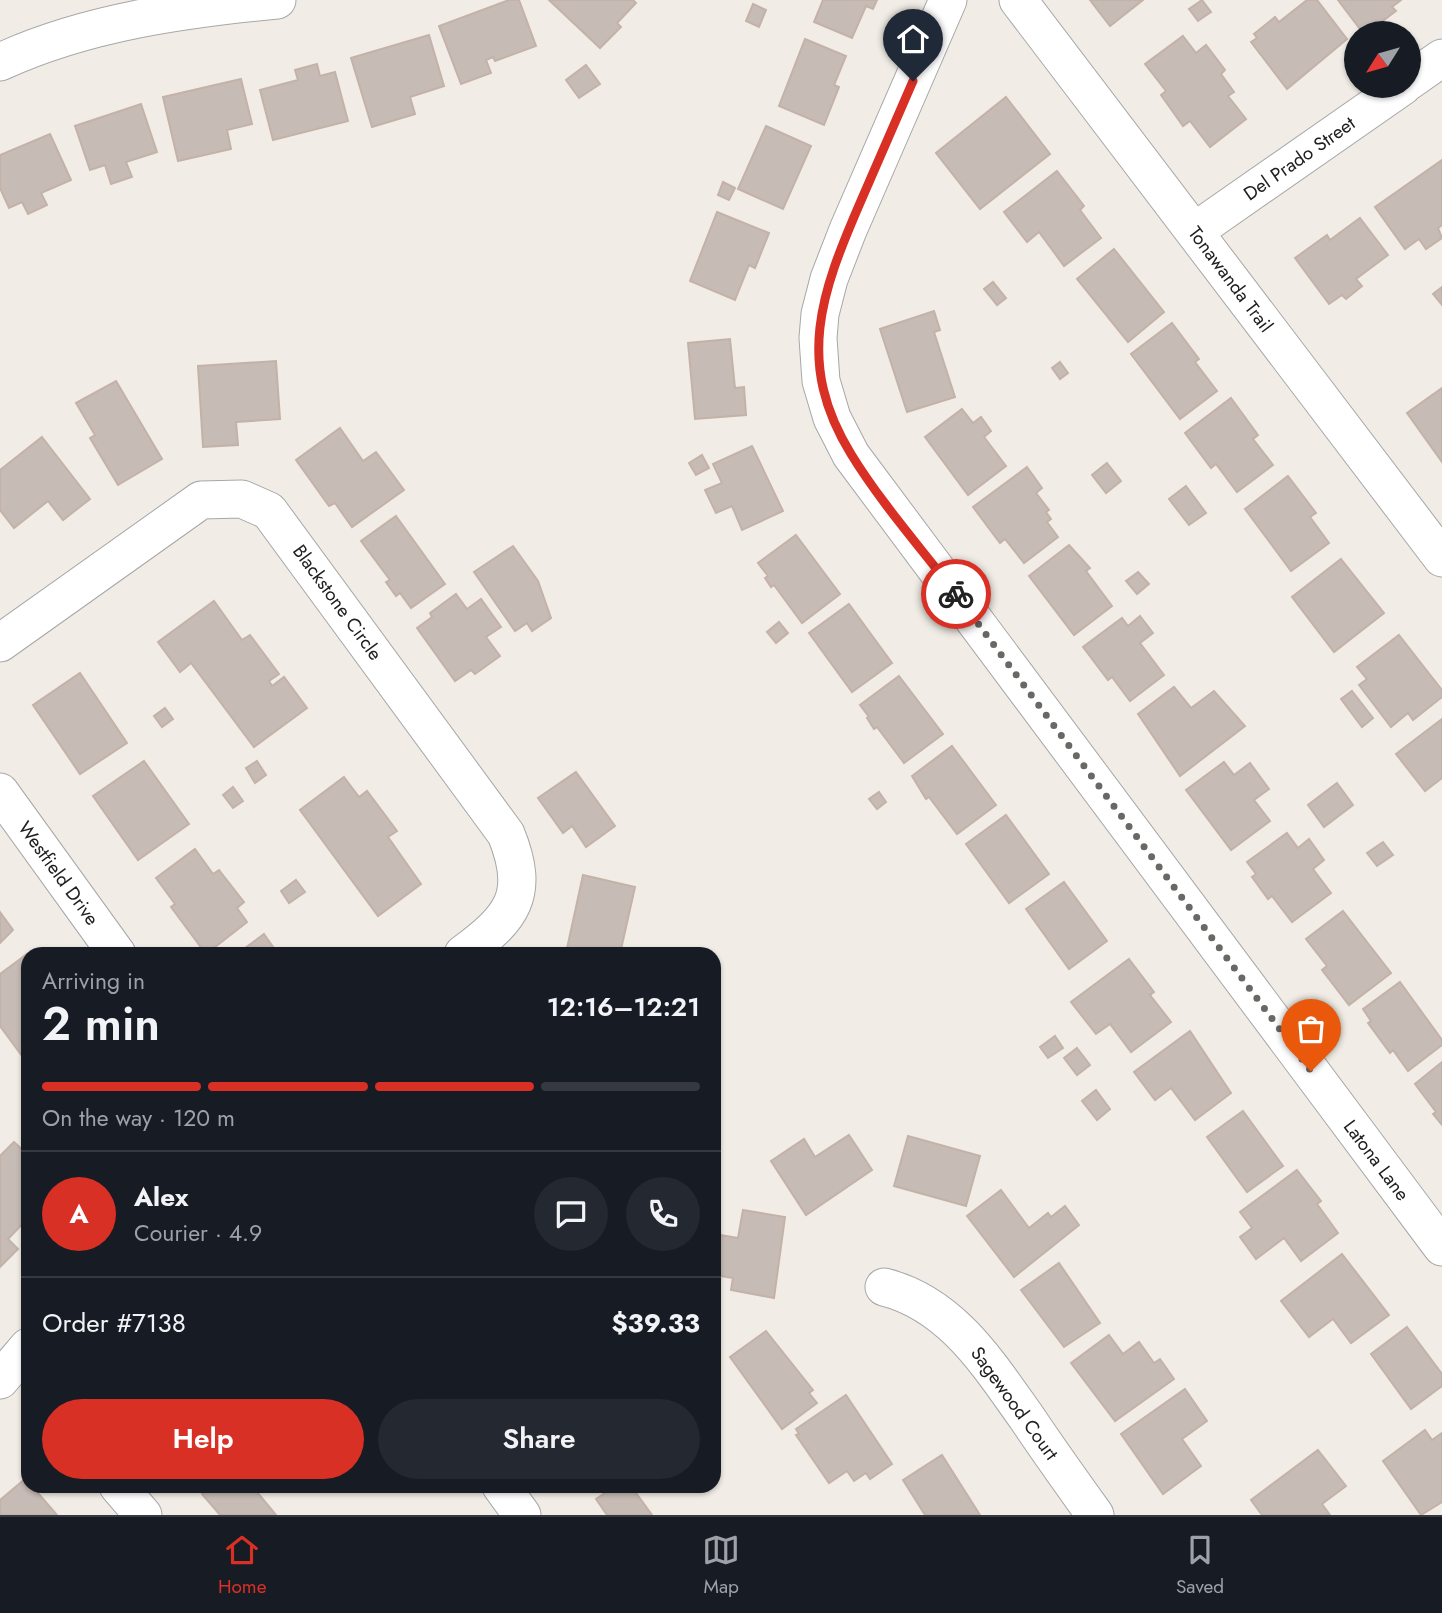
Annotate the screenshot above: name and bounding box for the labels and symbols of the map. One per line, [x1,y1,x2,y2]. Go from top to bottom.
pin [883,9,943,81]
north arrow [1344,21,1421,98]
street label: Del Prado Street [1238,110,1361,207]
street label: Tonawanda Trail [1182,221,1279,338]
street label: Blackstone Circle [286,539,389,666]
courier [921,559,991,629]
street label: Westfield Drive [12,816,106,931]
pin [1281,999,1341,1071]
street label: Latona Lane [1337,1114,1416,1206]
street label: Sagewood Court [964,1341,1065,1466]

